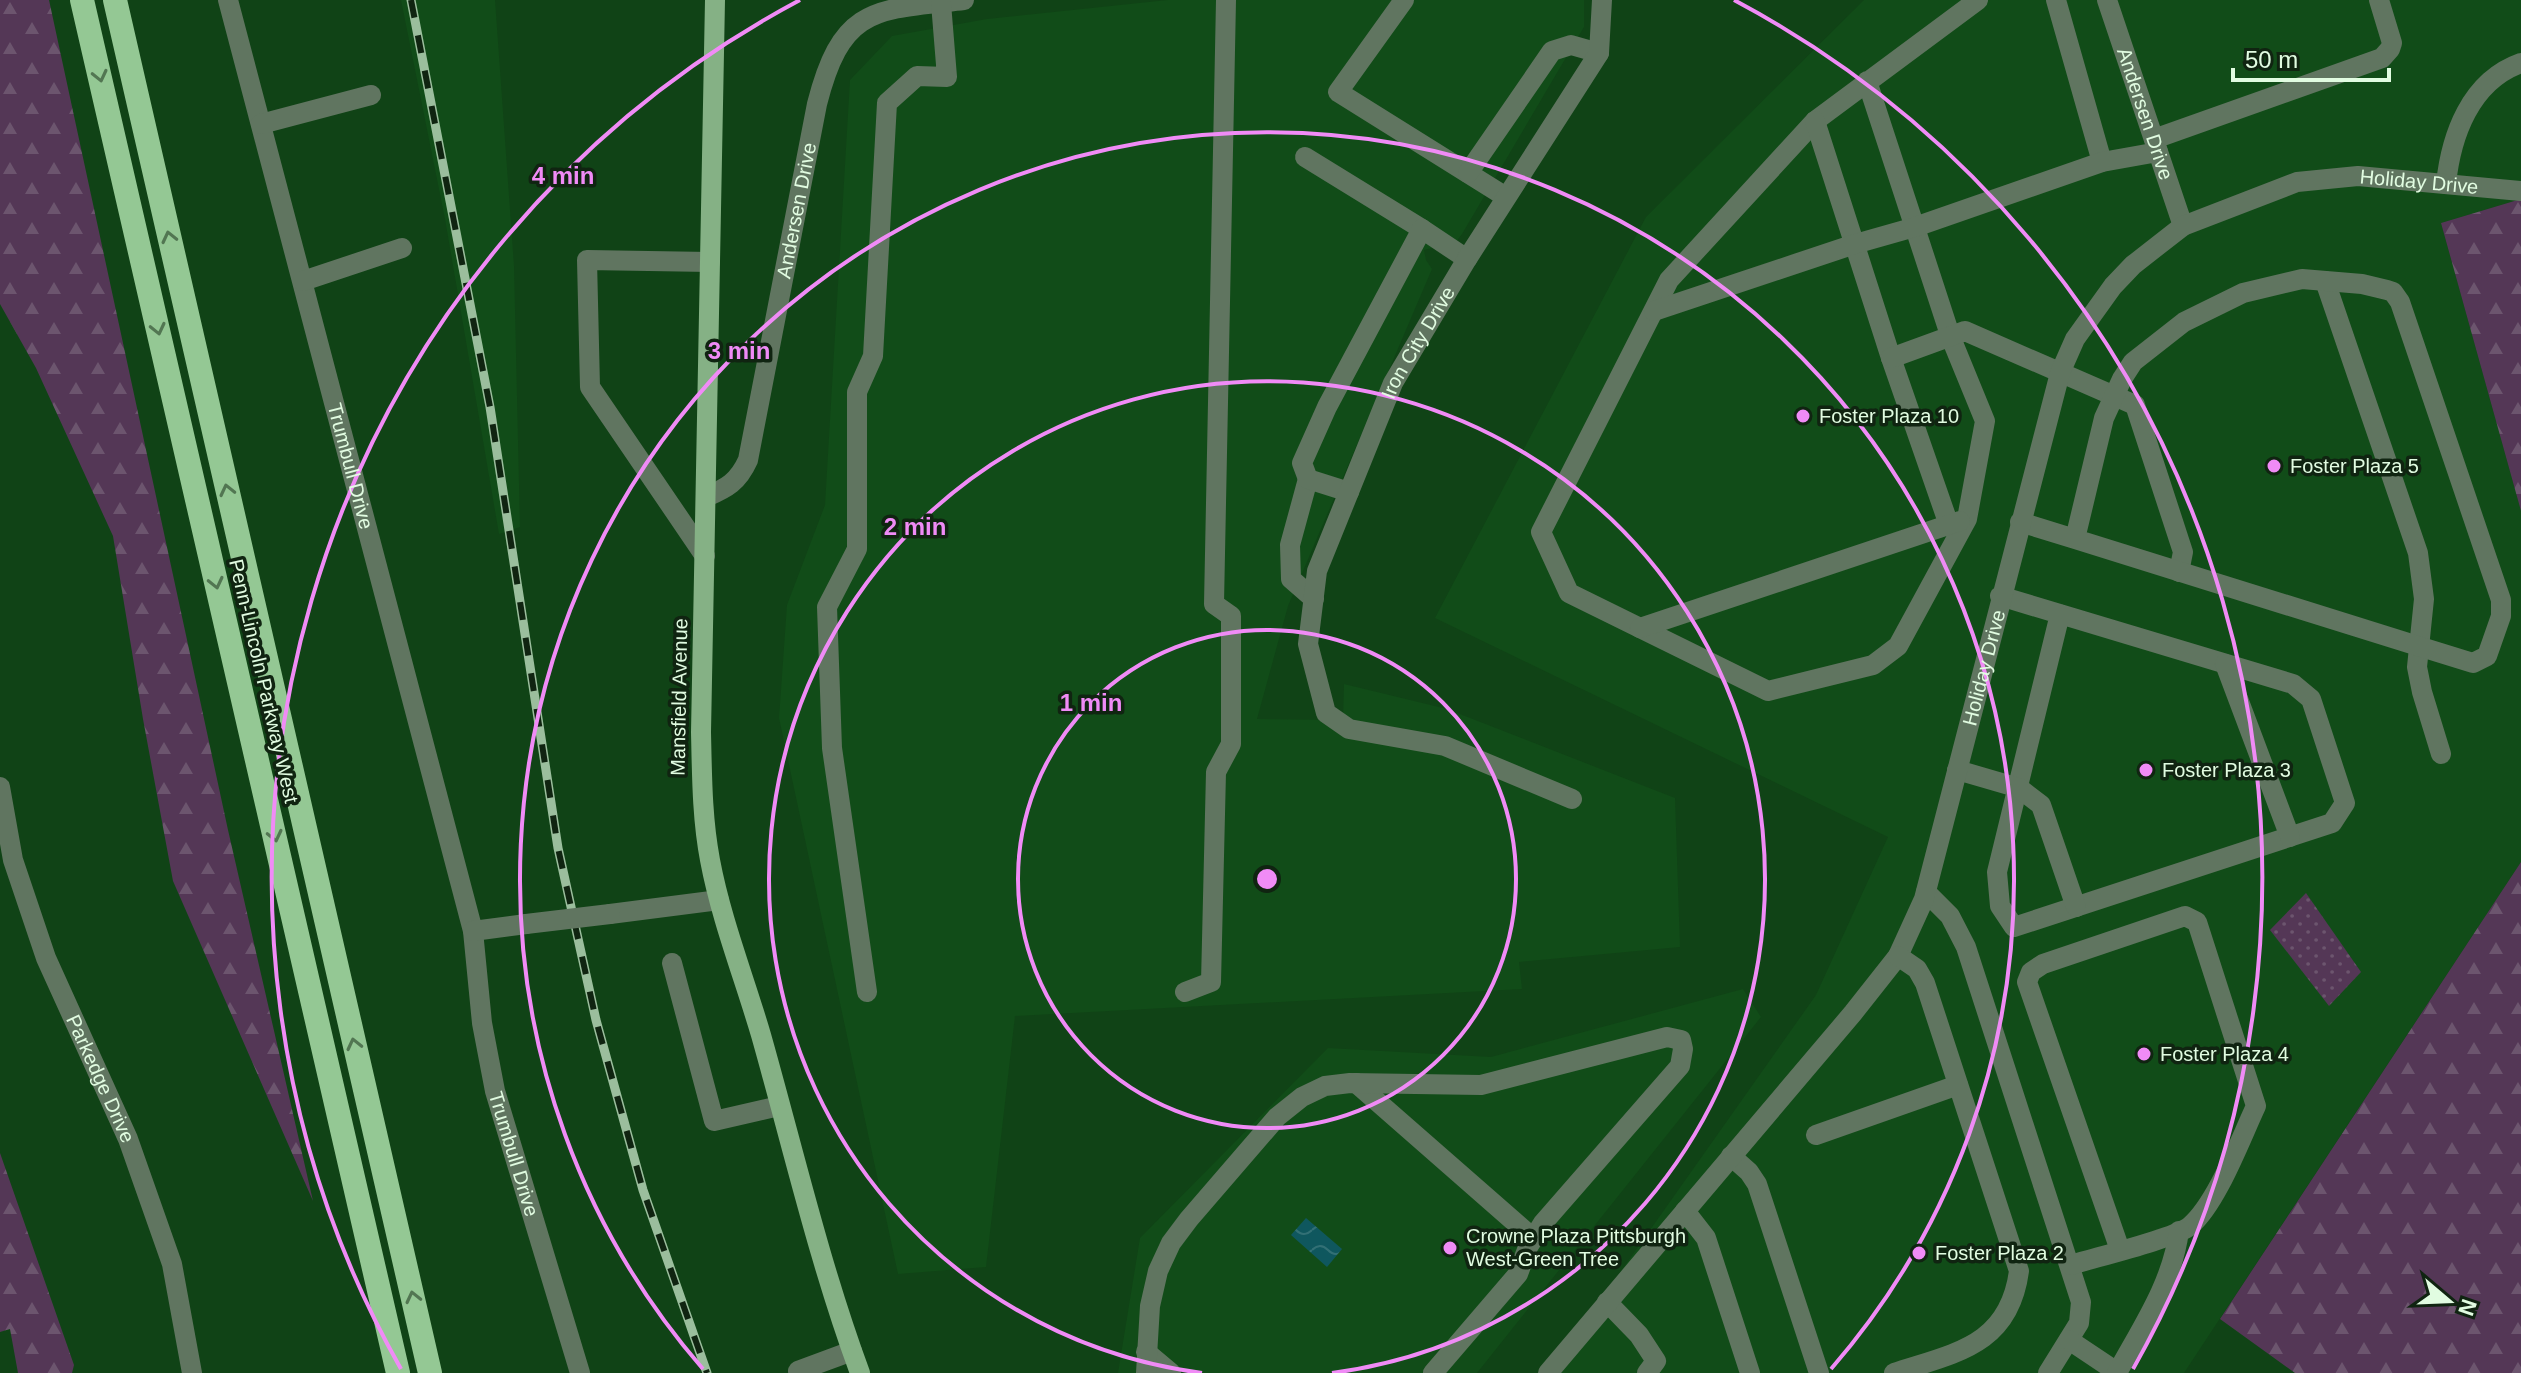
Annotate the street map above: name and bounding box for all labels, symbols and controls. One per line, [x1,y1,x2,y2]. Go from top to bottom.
scale bar [2233,32,2389,82]
street label: Andersen Drive [2113,45,2178,183]
text: 50 m [2245,46,2298,73]
one-way arrow [91,69,108,82]
street label: Andersen Drive [772,141,820,280]
text: 4 min [532,162,594,189]
street label: Holiday Drive [2359,165,2479,198]
one-way arrow [161,230,178,244]
street label: Iron City Drive [1377,282,1459,402]
one-way arrow [149,322,166,336]
text: 3 min [708,337,770,364]
street label: Trumbull Drive [324,401,378,531]
place label: Foster Plaza 10 [1819,405,1959,427]
marker: Foster Plaza 10 [1794,407,1812,425]
place label: Foster Plaza 5 [2290,455,2419,477]
marker: Foster Plaza 5 [2265,457,2283,475]
one-way arrow [219,484,236,497]
text: 2 min [884,513,946,540]
street label: Penn-Lincoln Parkway West [225,557,303,806]
one-way arrow [207,575,224,589]
street label: Holiday Drive [1958,607,2009,728]
street label: Mansfield Avenue [667,618,691,776]
text: 1 min [1060,689,1122,716]
place label: Foster Plaza 3 [2162,759,2291,781]
marker: Foster Plaza 3 [2137,761,2155,779]
one-way arrow [265,829,282,843]
centre of rings [1253,865,1281,893]
street label: Parkedge Drive [62,1011,139,1146]
one-way arrow [347,1037,364,1051]
place label: Foster Plaza 4 [2160,1043,2289,1065]
marker: Foster Plaza 4 [2135,1045,2153,1063]
street label: Trumbull Drive [485,1089,543,1219]
place label: Crowne Plaza Pittsburgh West-Green Tree [1466,1225,1686,1270]
marker: Crowne Plaza Pittsburgh West-Green Tree [1441,1239,1459,1257]
place label: Foster Plaza 2 [1935,1242,2064,1264]
marker: Foster Plaza 2 [1910,1244,1928,1262]
north arrow [2409,1261,2489,1341]
one-way arrow [405,1291,422,1304]
text: N [2453,1296,2482,1319]

